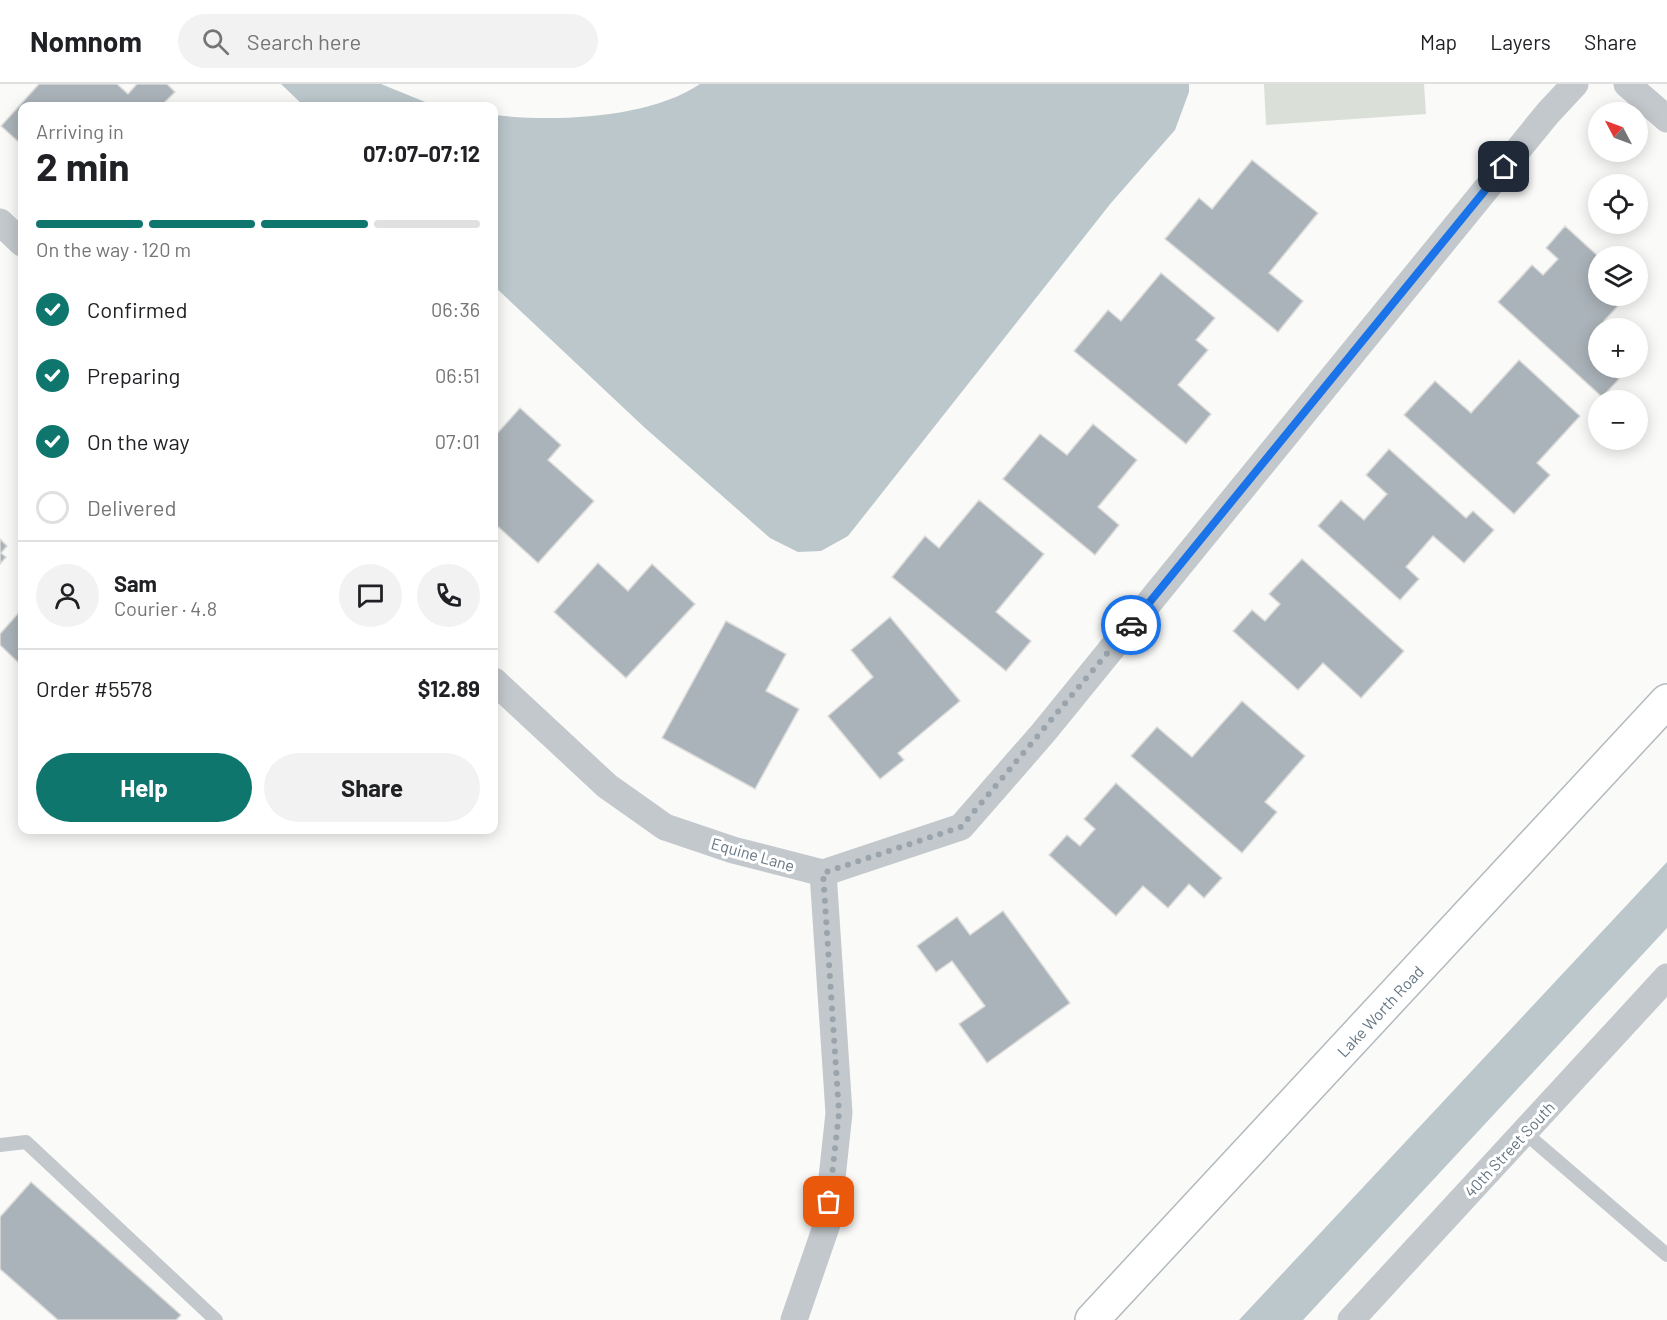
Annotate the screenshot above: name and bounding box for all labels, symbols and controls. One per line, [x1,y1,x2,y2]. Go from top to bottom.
search box [178,14,598,68]
text: Nomnom [30,24,142,58]
icon: search [199,25,232,58]
text: Search here [247,28,361,54]
text: Map [1420,29,1457,54]
text: Layers [1490,29,1551,54]
text: Share [1584,29,1637,54]
north arrow [1588,102,1648,162]
map controls [1588,102,1648,450]
text: Arriving in [36,119,124,143]
text: 07:07–07:12 [363,140,480,166]
pin [1478,141,1529,192]
text: 2 min [36,142,129,189]
icon: home [1487,150,1520,183]
button: locate [1588,174,1648,234]
text: On the way · 120 m [36,237,191,261]
button: layers [1588,246,1648,306]
icon: check [36,293,69,326]
text: Confirmed [87,296,187,322]
text: 06:36 [431,297,480,321]
button: + [1588,318,1648,378]
icon: check [36,359,69,392]
text: Preparing [87,362,180,388]
text: 06:51 [435,363,480,387]
button: − [1588,390,1648,450]
icon: check [36,425,69,458]
text: On the way [87,428,190,454]
text: 07:01 [435,429,480,453]
text: Delivered [87,494,176,520]
button: person [36,564,99,627]
button: chat [339,564,402,627]
button: phone [417,564,480,627]
text: Sam [114,570,157,596]
courier [1101,595,1161,655]
text: Courier · 4.8 [114,596,217,620]
icon: car [1115,609,1148,642]
text: Order #5578 [36,675,153,701]
text: $12.89 [418,675,480,701]
button: Help [36,753,252,822]
button: Share [264,753,480,822]
street label: Equine Lane [709,833,797,875]
street label: Lake Worth Road [1333,961,1427,1061]
street label: 40th Street South [1460,1097,1558,1201]
pin [803,1176,854,1227]
icon: bag [812,1185,845,1218]

